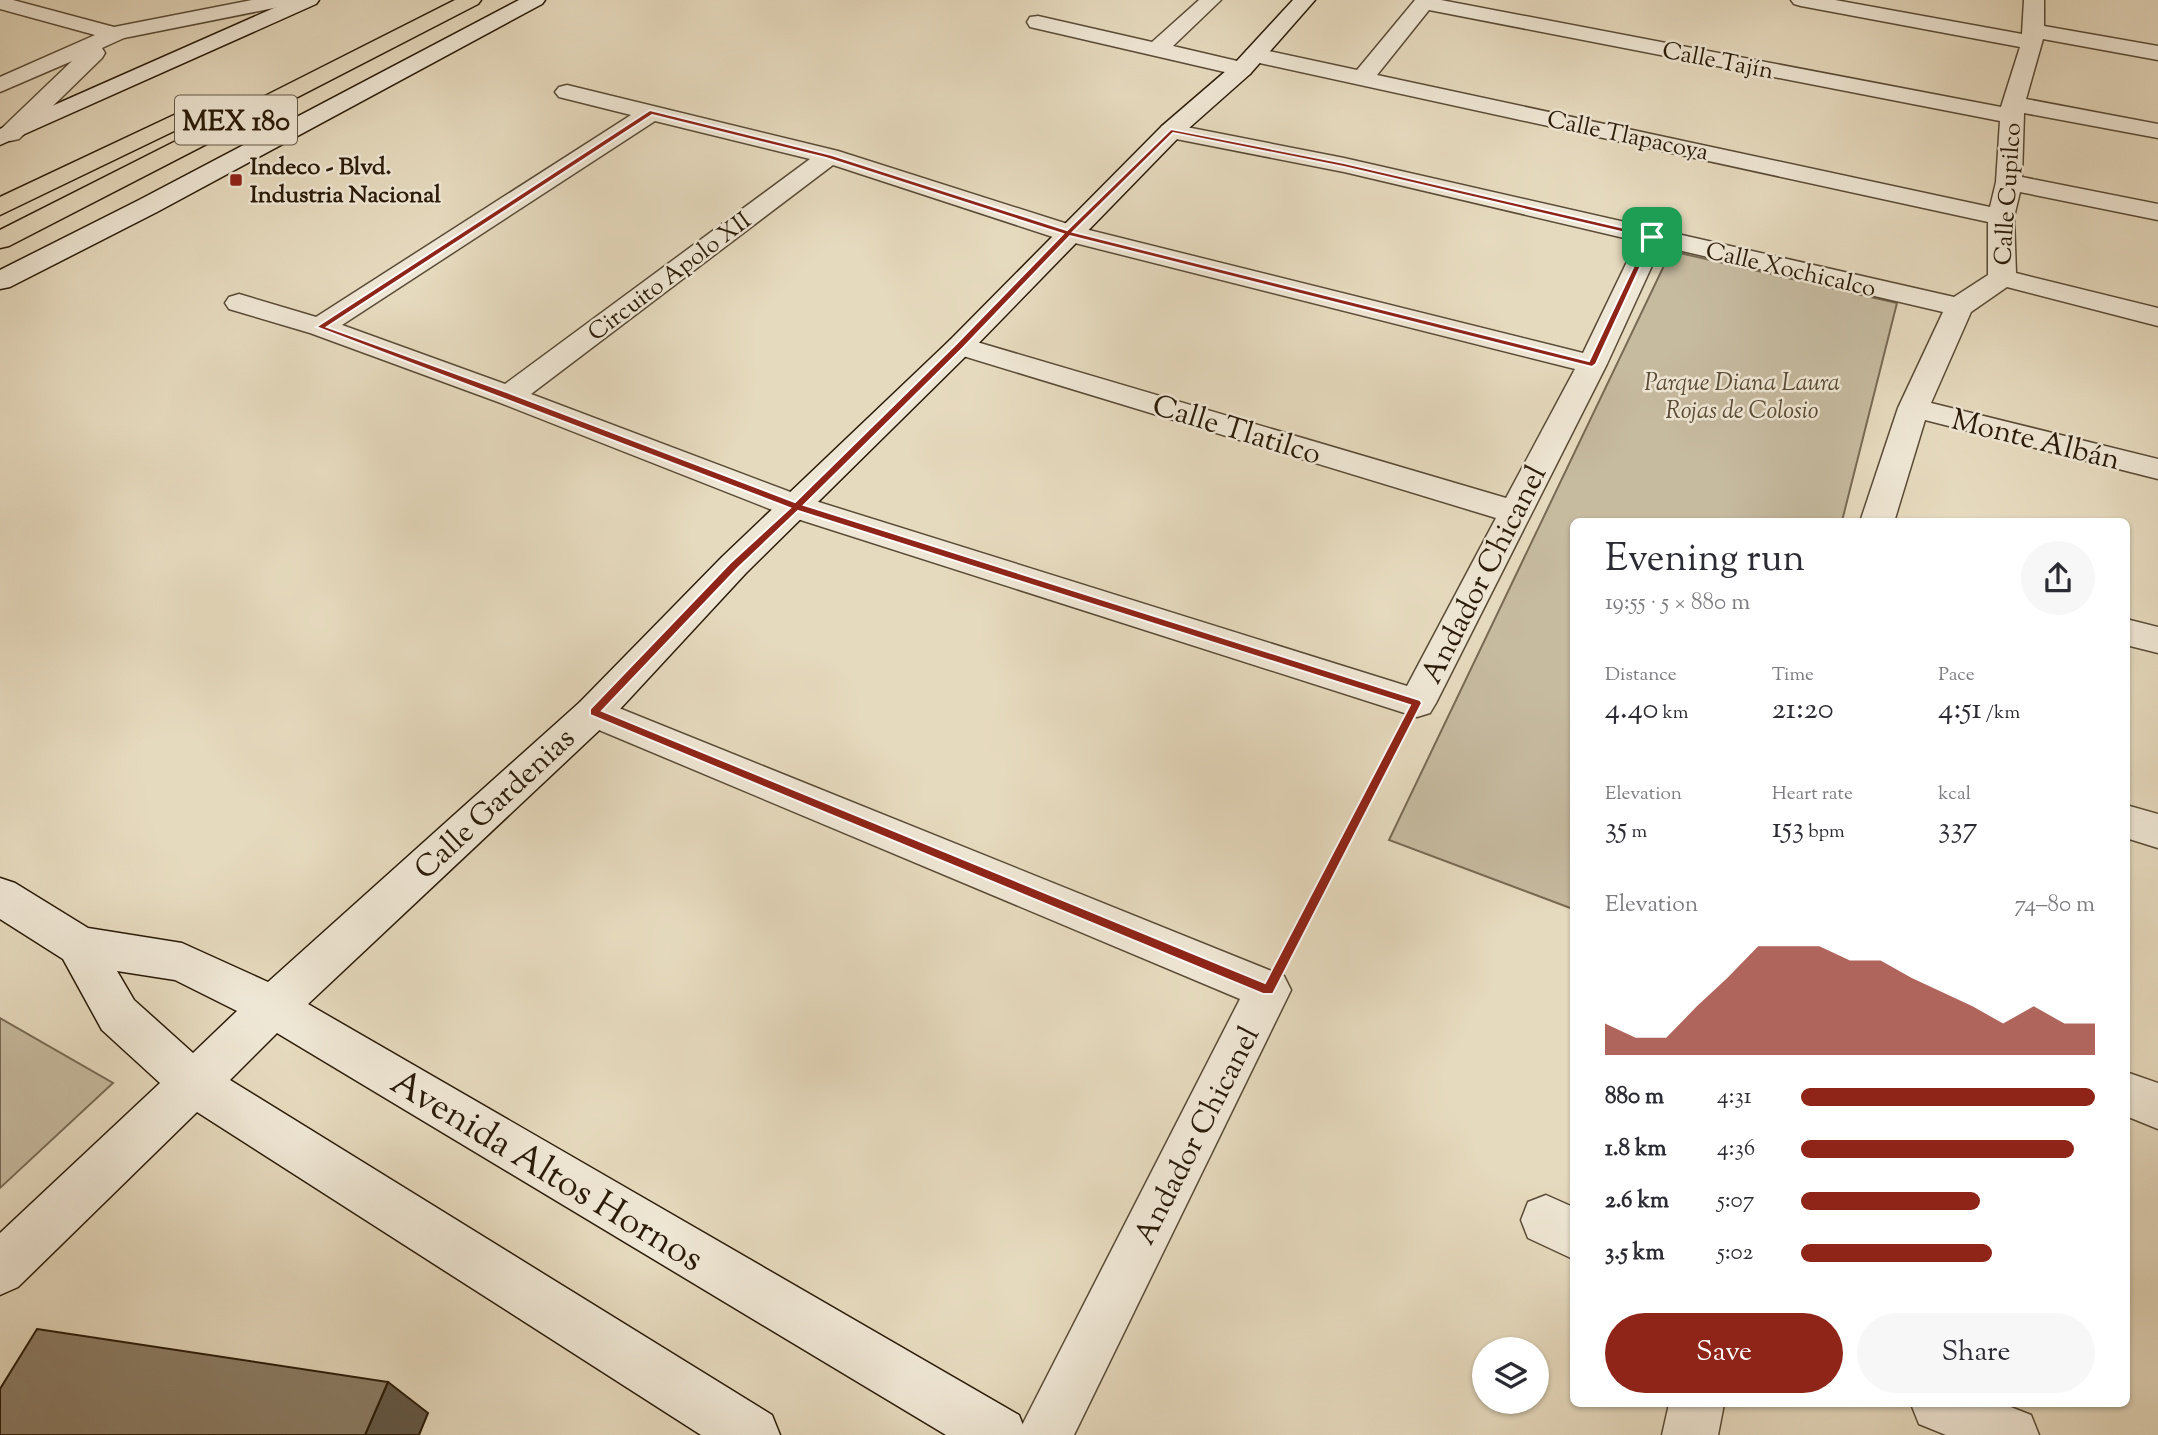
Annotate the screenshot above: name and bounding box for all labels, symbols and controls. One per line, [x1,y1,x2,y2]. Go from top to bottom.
street label: Calle Tajín [1659,35,1776,89]
road number: MEX 180 [175,96,297,144]
street label: Calle Tlapacoya [1544,103,1711,171]
street label: Calle Cupilco [1987,122,2031,267]
place label: Indeco - Blvd. Industria Nacional [250,151,441,213]
marker: Indeco - Blvd. Industria Nacional [228,172,244,188]
street label: Circuito Apolo XII [581,205,759,350]
pin [1622,207,1682,267]
icon: arrive [1633,218,1671,256]
street label: Calle Xochicalco [1702,235,1879,307]
park label: Parque Diana Laura Rojas de Colosio [1644,367,1840,429]
street label: Calle Tlatilco [1147,385,1326,477]
street label: Monte Albán [1947,400,2125,483]
street label: Andador Chicanel [1412,458,1559,692]
text: Evening run [1605,534,1805,588]
button: share [2021,541,2095,615]
text: 19:55 · 5 × 880 m [1605,587,1750,620]
text: Distance [1605,662,1677,689]
text: Time [1772,662,1814,689]
text: Pace [1938,662,1975,689]
text: 4.40 [1605,689,1658,732]
text: 21:20 [1772,689,1834,732]
text: 4:51 [1938,689,1982,732]
text: km [1658,700,1689,727]
text: /km [1982,700,2020,727]
street label: Calle Gardenias [406,719,586,891]
text: Elevation [1605,781,1682,808]
text: Heart rate [1772,781,1853,808]
text: kcal [1938,781,1971,808]
text: 35 [1605,808,1627,851]
text: 153 [1772,808,1804,851]
text: 337 [1938,808,1978,851]
text: m [1627,819,1647,846]
text: bpm [1804,819,1845,846]
text: Elevation [1605,889,1698,922]
text: 74–80 m [2015,889,2095,922]
street label: Andador Chicanel [1125,1019,1272,1253]
street label: Avenida Altos Hornos [379,1057,713,1287]
text: 880 m [1605,1081,1664,1114]
text: 4:31 [1717,1081,1752,1114]
text: 1.8 km [1605,1133,1667,1166]
text: 4:36 [1717,1133,1755,1166]
text: 2.6 km [1605,1185,1669,1218]
text: 5:07 [1717,1185,1754,1218]
text: 3.5 km [1605,1237,1664,1270]
text: 5:02 [1717,1237,1753,1270]
button: Save [1605,1313,1843,1393]
button: Share [1857,1313,2095,1393]
map controls [1472,1337,1549,1414]
button: layers [1472,1337,1549,1414]

